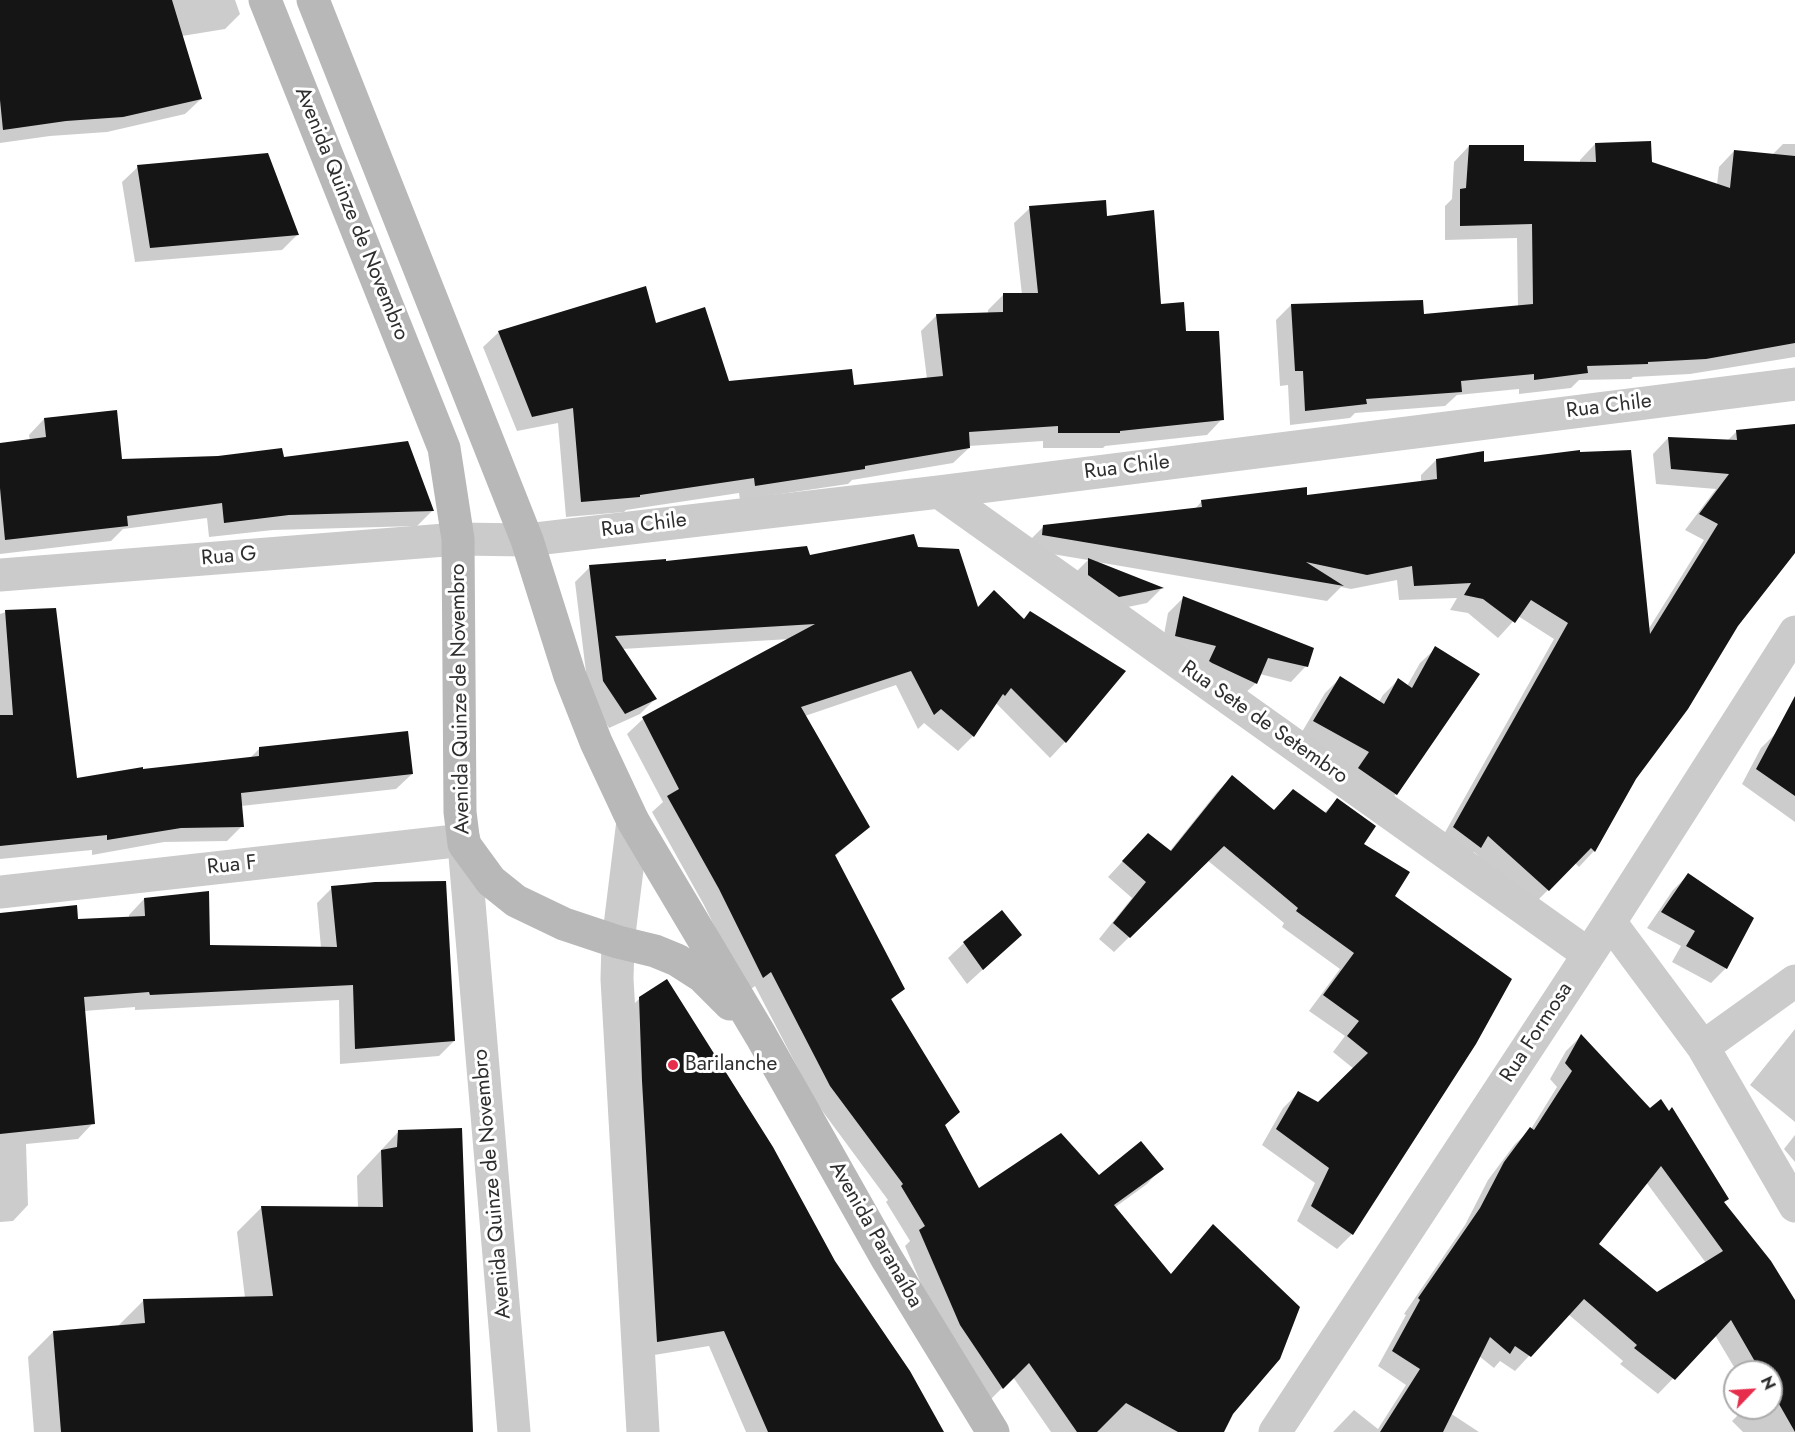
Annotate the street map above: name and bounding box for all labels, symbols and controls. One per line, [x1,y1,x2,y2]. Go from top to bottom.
street label: Avenida Quinze de Novembro [289,84,413,344]
street label: Rua Chile [1565,389,1653,425]
street label: Rua Chile [1083,450,1171,486]
street label: Rua Chile [600,508,688,544]
street label: Rua G [200,542,258,572]
street label: Avenida Quinze de Novembro [446,563,476,835]
street label: Rua Sete de Setembro [1176,656,1352,790]
street label: Rua F [206,851,258,881]
street label: Rua Formosa [1495,978,1579,1088]
street label: Avenida Quinze de Novembro [469,1048,517,1320]
place label: Barilanche [685,1052,777,1078]
marker: Barilanche [666,1058,680,1072]
street label: Avenida Paranaíba [823,1158,927,1312]
north arrow [1723,1360,1783,1420]
text: N [1755,1372,1781,1394]

